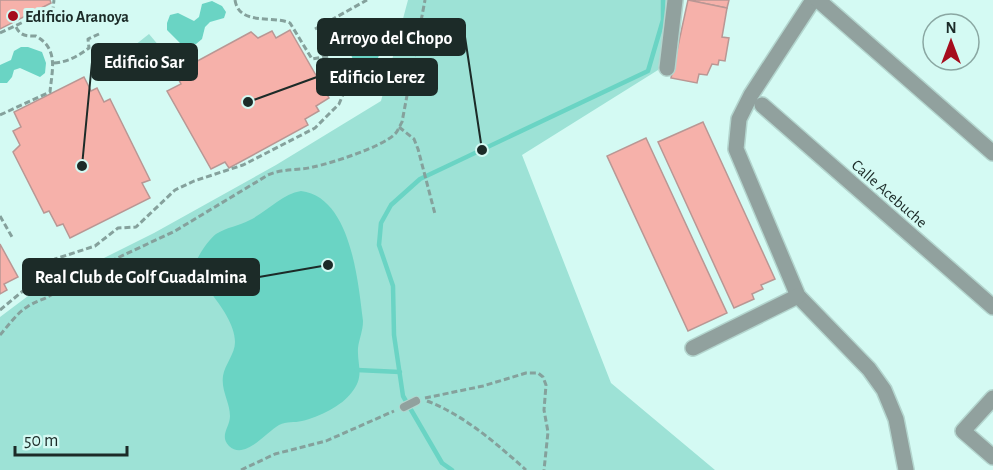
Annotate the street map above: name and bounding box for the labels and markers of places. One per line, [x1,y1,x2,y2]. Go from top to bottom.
marker: Edificio Aranoya [6,9,20,23]
place label: Edificio Aranoya [25,9,129,26]
callout: Arroyo del Chopo [318,19,465,55]
callout: Edificio Sar [92,44,197,80]
callout: Edificio Lerez [317,59,437,95]
callout: Real Club de Golf Guadalmina [23,259,259,295]

